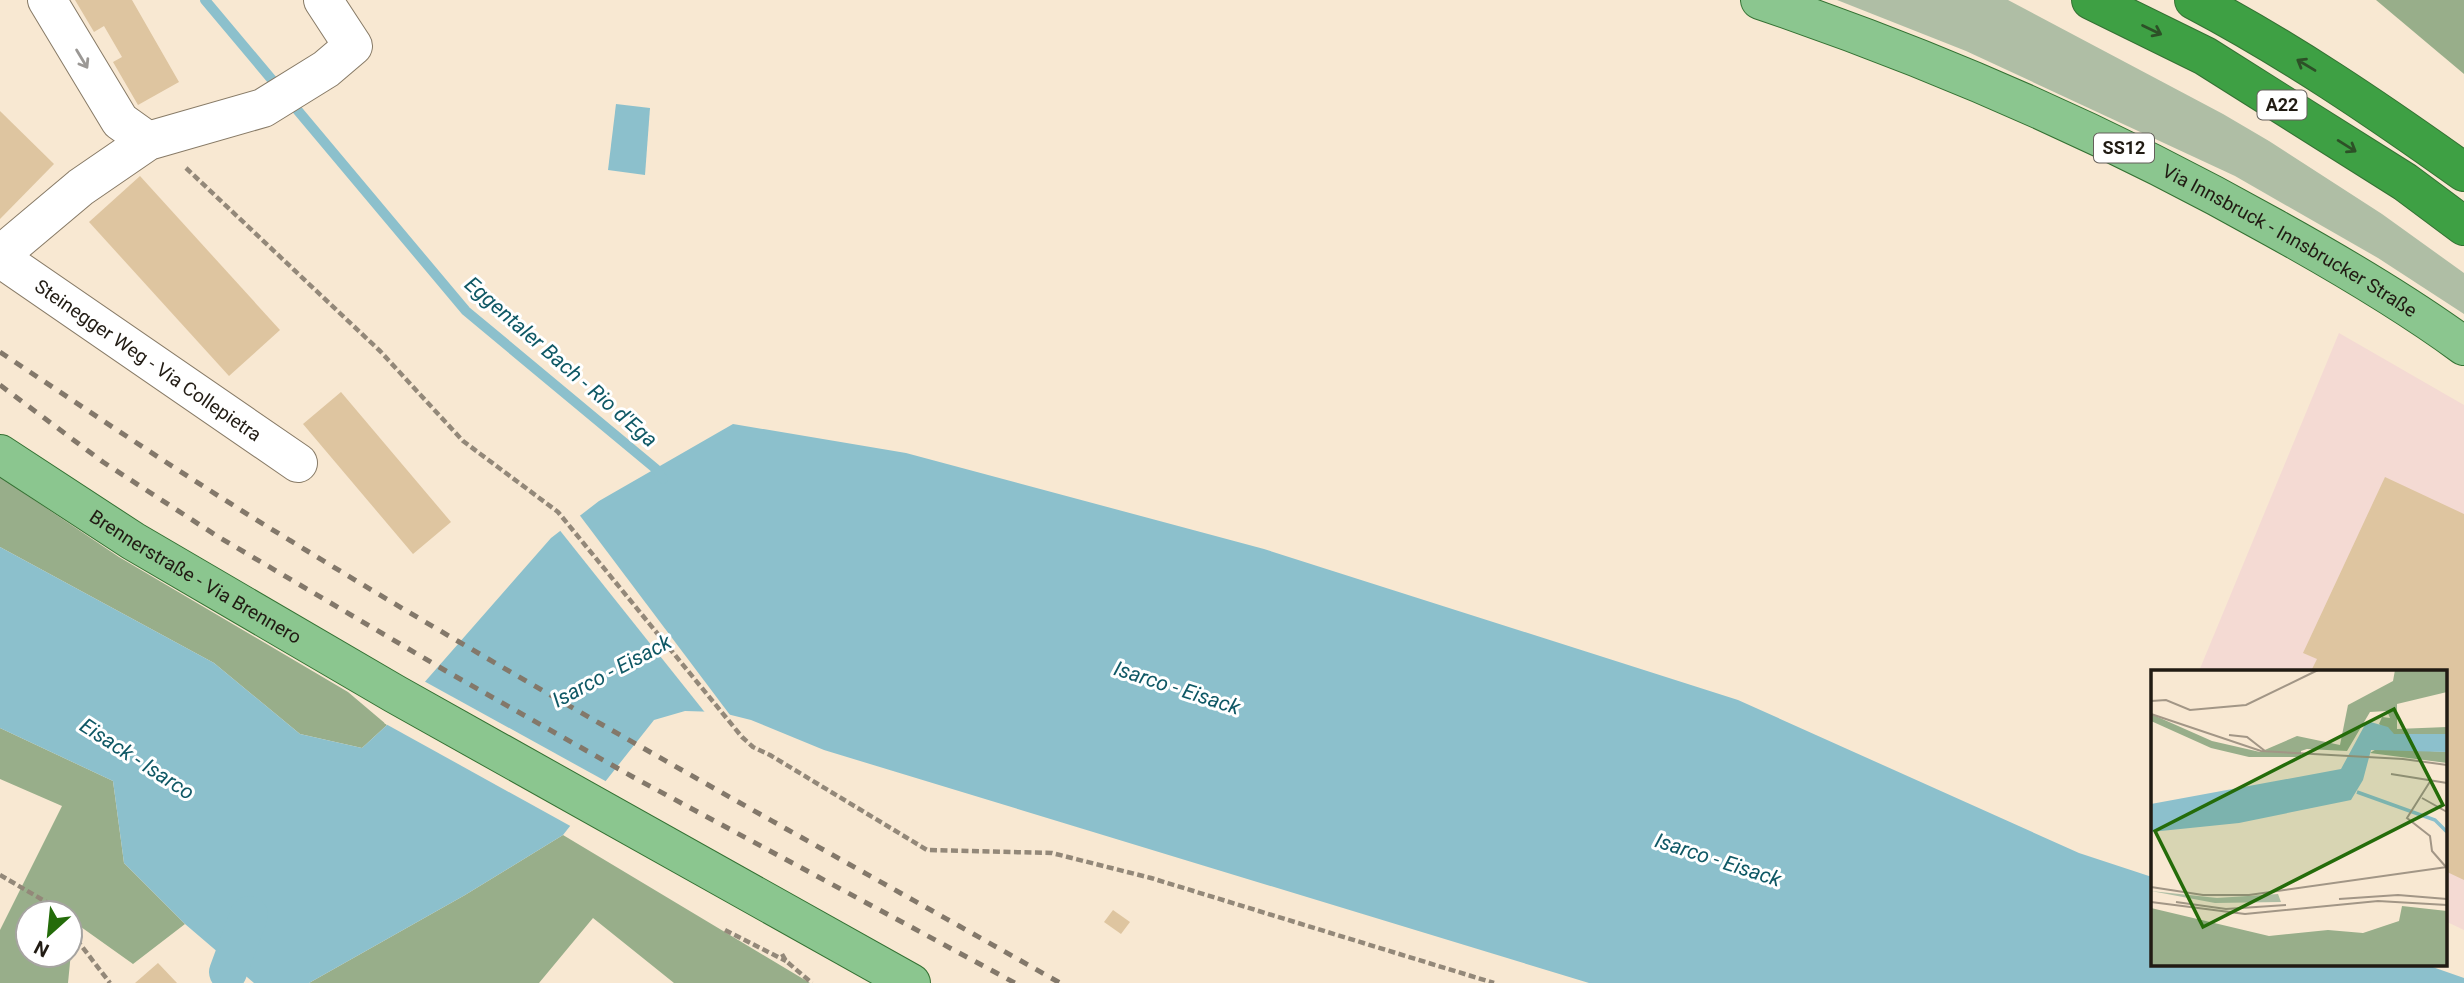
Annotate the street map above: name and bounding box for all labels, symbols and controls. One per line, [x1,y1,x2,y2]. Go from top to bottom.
one-way arrow [2141,24,2162,37]
one-way arrow [76,48,90,68]
one-way arrow [2296,58,2316,72]
road number: A22 [2258,90,2306,120]
road number: SS12 [2094,134,2154,162]
one-way arrow [2337,139,2357,153]
street label: Via Innsbruck - Innsbrucker Straße [2159,159,2421,322]
water label: Eggentaler Bach - Rio d'Ega [460,272,662,452]
street label: Steinegger Weg - Via Collepietra [30,275,266,446]
street label: Brennerstraße - Via Brennero [85,505,305,649]
water label: Isarco - Eisack [548,629,676,712]
water label: Isarco - Eisack [1111,656,1244,720]
inset map [2151,670,2446,965]
water label: Eisack - Isarco [75,713,199,805]
water label: Isarco - Eisack [1652,828,1785,892]
north arrow [14,899,84,969]
text: N [30,935,53,962]

